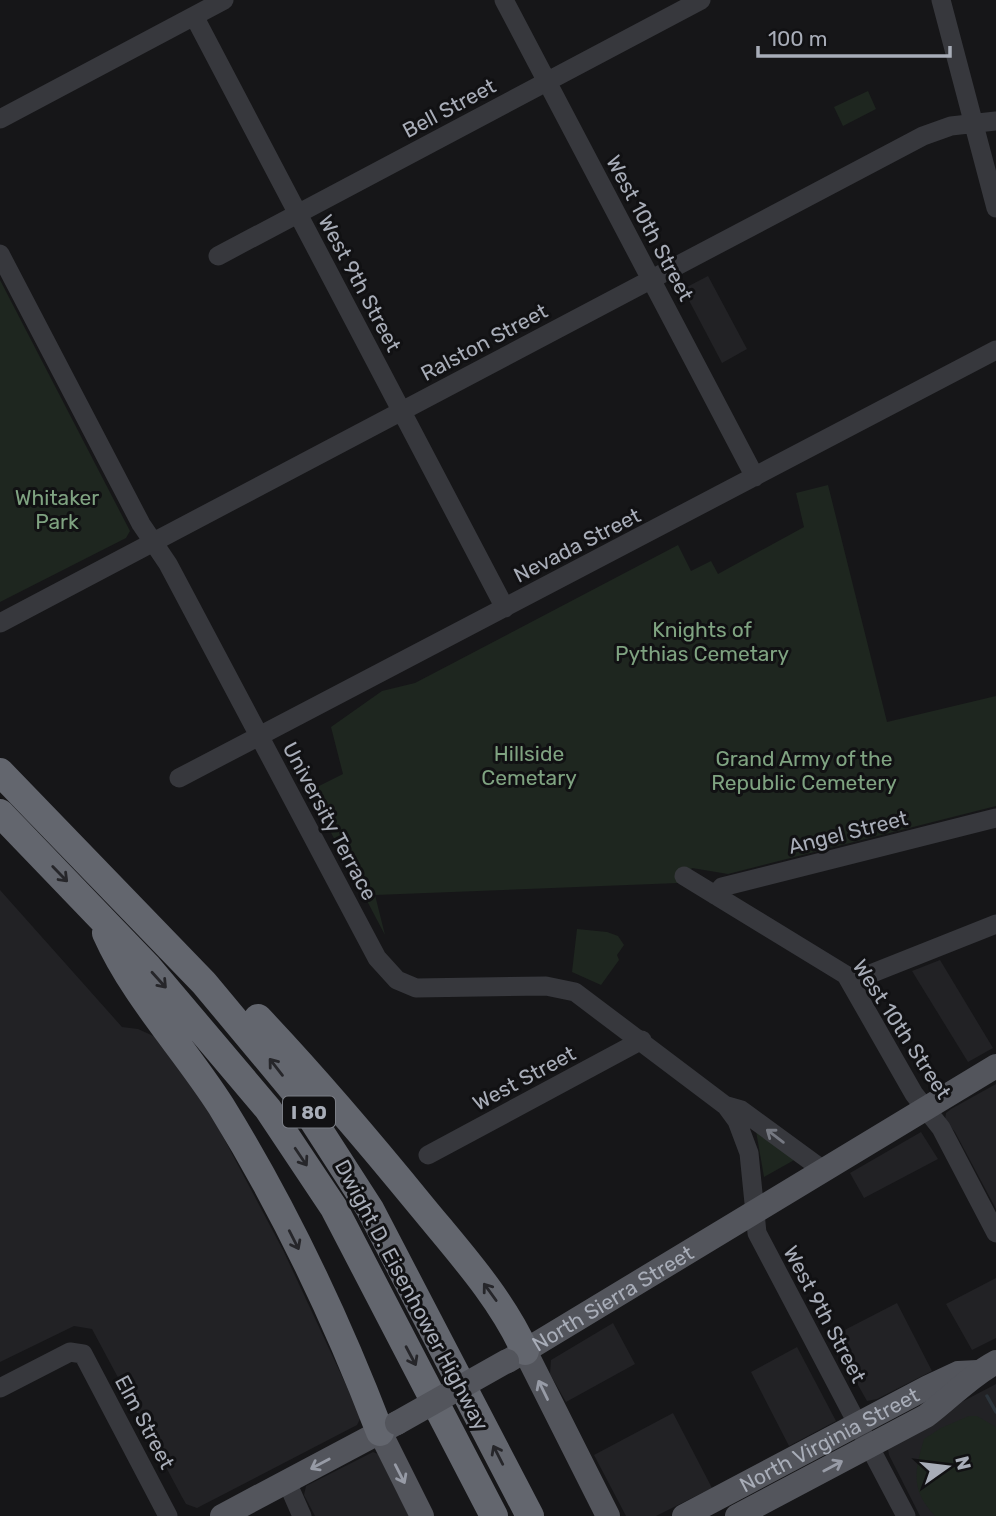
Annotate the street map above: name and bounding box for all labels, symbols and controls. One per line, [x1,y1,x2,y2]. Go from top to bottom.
scale bar [758,14,950,58]
text: 100 m [768,26,827,51]
street label: Bell Street [398,73,500,143]
street label: West 10th Street [601,151,699,305]
street label: West 9th Street [313,210,407,356]
street label: Ralston Street [416,298,552,386]
park label: Whitaker Park [15,485,99,534]
street label: Nevada Street [510,502,644,588]
park label: Knights of Pythias Cemetary [615,617,789,666]
street label: University Terrace [278,738,382,904]
park label: Hillside Cemetary [481,741,577,790]
park label: Grand Army of the Republic Cemetery [711,746,897,795]
street label: Angel Street [786,805,910,859]
one-way arrow [51,865,68,882]
street label: West 10th Street [848,955,956,1103]
one-way arrow [151,971,167,989]
street label: West Street [468,1040,580,1116]
one-way arrow [268,1059,283,1077]
road number: I 80 [283,1096,335,1128]
one-way arrow [766,1128,785,1143]
one-way arrow [294,1147,308,1166]
street label: Dwight D. Eisenhower Highway [330,1155,494,1435]
one-way arrow [287,1229,301,1250]
street label: North Sierra Street [527,1240,698,1356]
street label: West 9th Street [778,1241,872,1387]
one-way arrow [483,1283,498,1302]
one-way arrow [405,1345,418,1366]
street label: Elm Street [110,1371,180,1473]
one-way arrow [536,1380,549,1401]
street label: North Virginia Street [735,1382,923,1497]
north arrow [912,1432,982,1502]
one-way arrow [491,1446,505,1466]
text: N [950,1454,976,1472]
one-way arrow [310,1457,330,1471]
one-way arrow [822,1459,842,1473]
one-way arrow [394,1463,408,1484]

